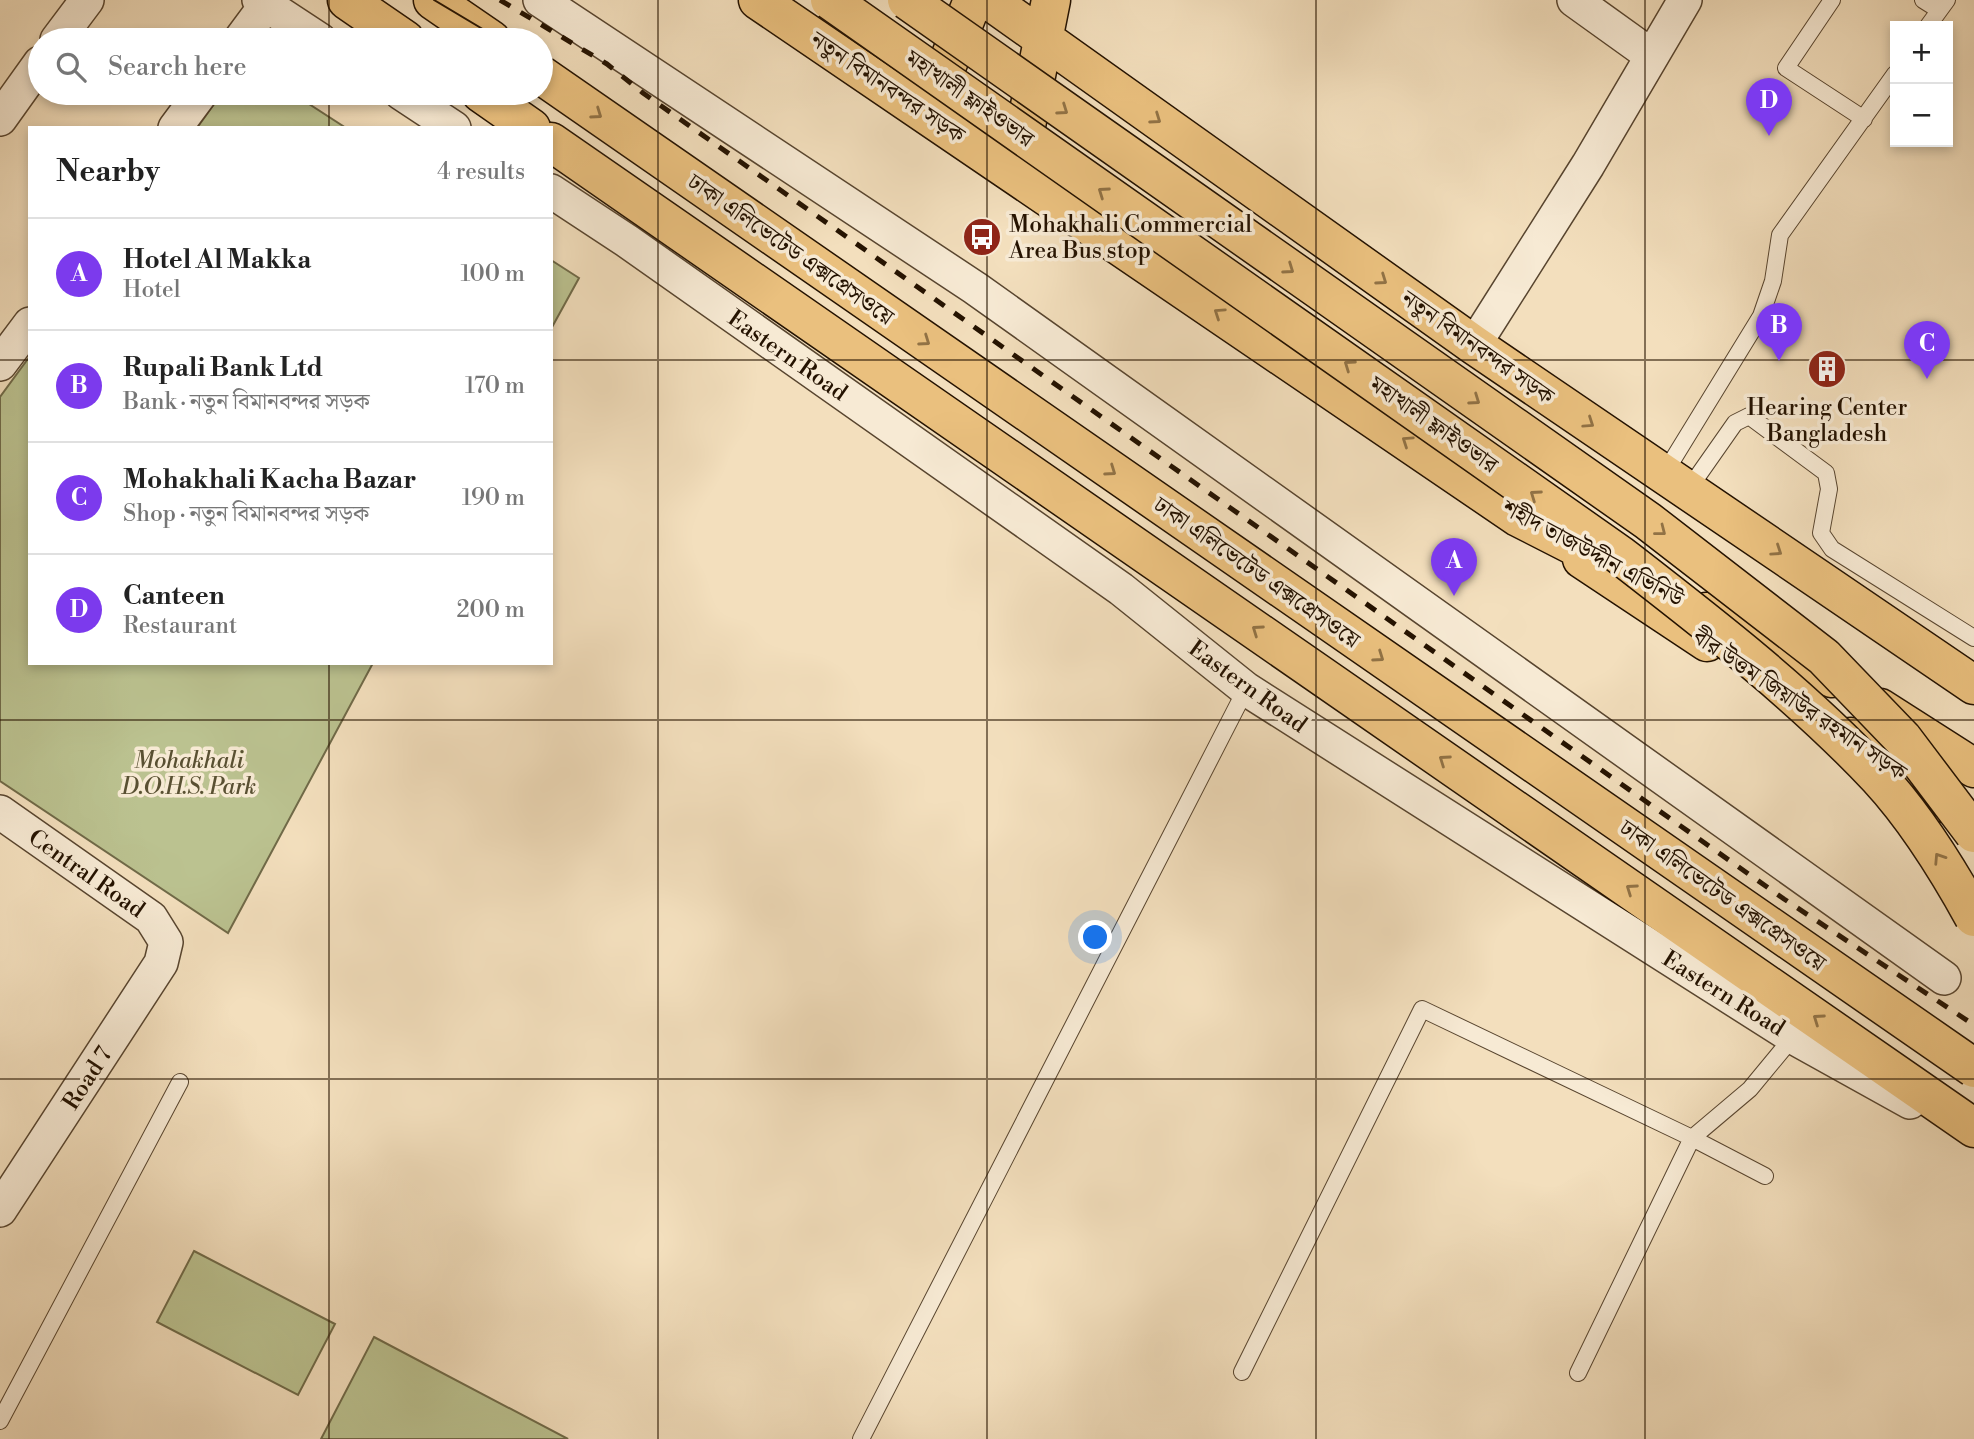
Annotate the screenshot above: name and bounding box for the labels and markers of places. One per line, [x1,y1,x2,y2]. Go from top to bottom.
pin: D [1746,78,1792,136]
place label: Mohakhali Commercial Area Bus stop [1008,211,1252,265]
bus stop icon: Mohakhali Commercial Area Bus stop [961,216,1003,258]
pin: B [1756,303,1802,361]
pin: C [1904,321,1950,379]
building icon: Hearing Center Bangladesh [1806,348,1848,390]
place label: Hearing Center Bangladesh [1747,394,1907,448]
pin: A [1431,538,1477,596]

